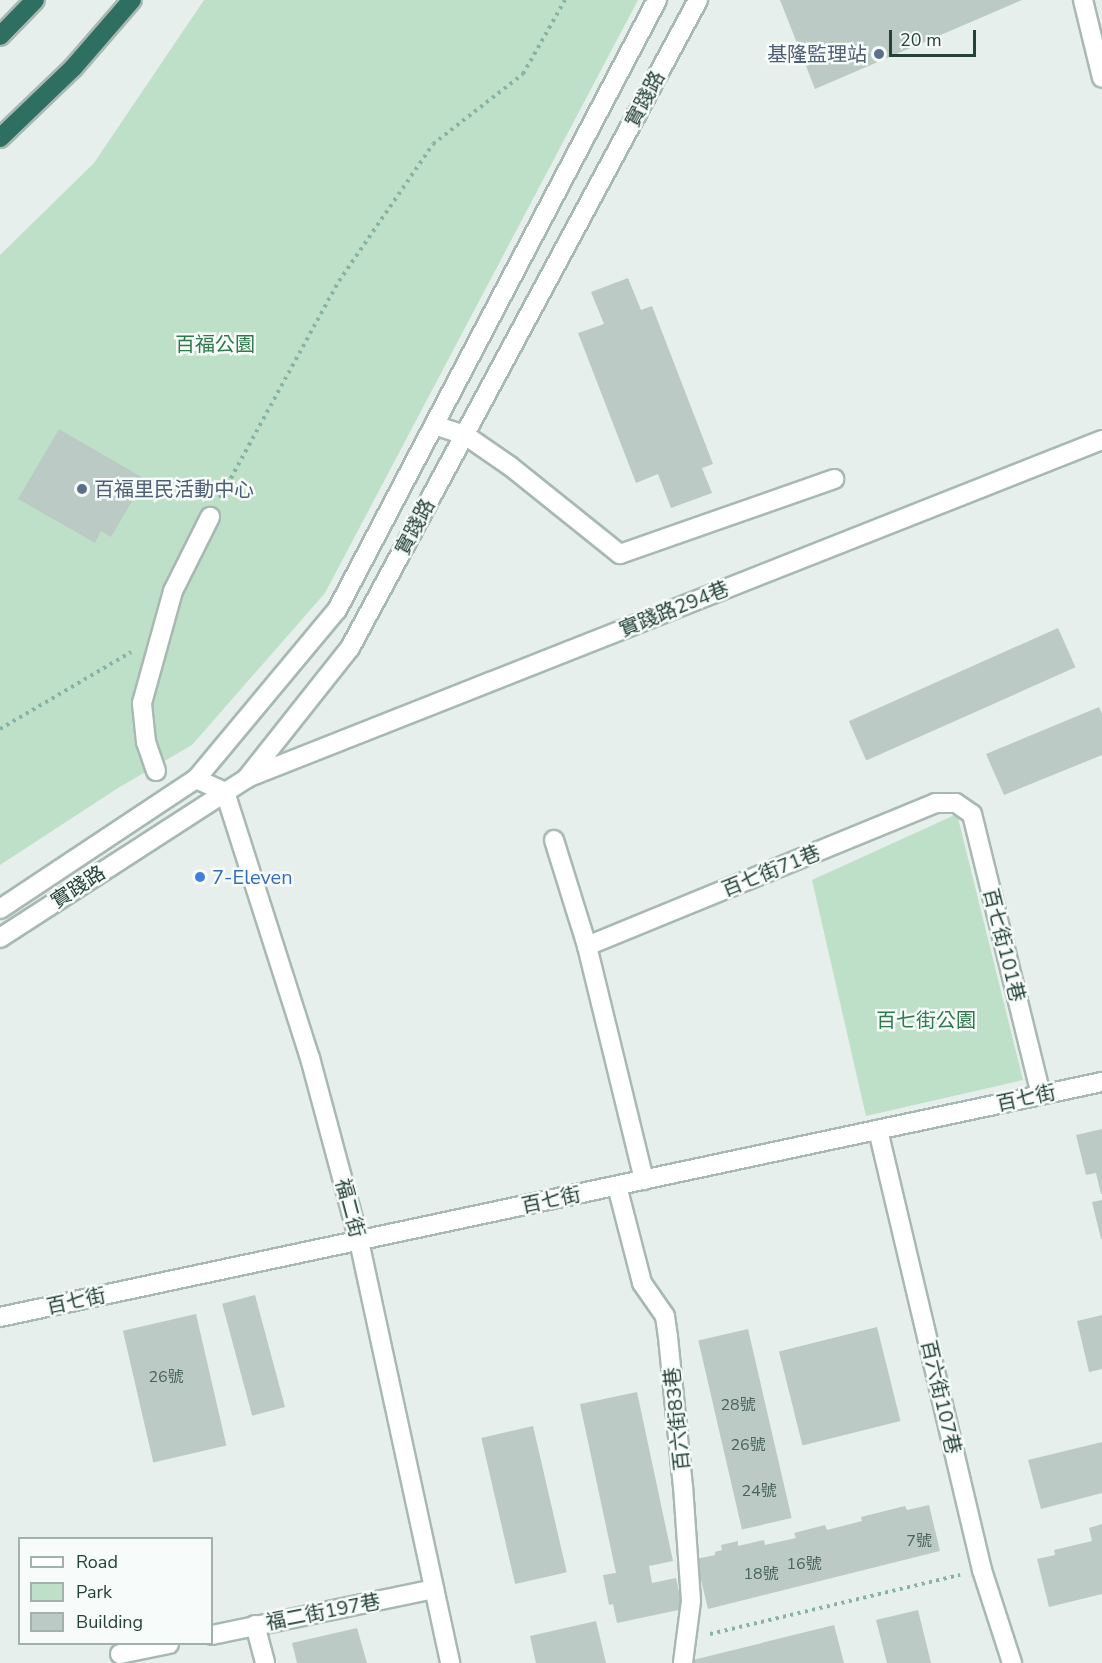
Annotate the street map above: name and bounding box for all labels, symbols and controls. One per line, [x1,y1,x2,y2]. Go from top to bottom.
scale bar [892,18,979,56]
text: 20 m [900,28,942,52]
place label: 基隆監理站 [767,42,867,66]
marker: 基隆監理站 [872,47,886,61]
street label: 實踐路 [620,67,670,131]
park label: 百福公園 [175,332,255,356]
place label: 百福里民活動中心 [94,477,254,501]
marker: 百福里民活動中心 [75,482,89,496]
street label: 實踐路 [390,495,440,559]
street label: 實踐路294巷 [616,576,732,642]
street label: 百七街71巷 [718,840,824,902]
street label: 實踐路 [46,861,110,913]
place label: 7-Eleven [212,865,293,889]
marker: 7-Eleven [193,870,207,884]
street label: 百七街101巷 [978,886,1030,1004]
park label: 百七街公園 [876,1008,976,1032]
street label: 百七街 [994,1080,1058,1116]
street label: 福二街 [331,1176,369,1240]
street label: 百七街 [519,1182,583,1218]
street label: 百七街 [44,1283,108,1319]
street label: 百六街107巷 [916,1338,966,1456]
street label: 百六街83巷 [660,1366,694,1472]
house number: 26號 [148,1367,184,1387]
house number: 28號 [720,1395,756,1415]
house number: 26號 [730,1435,766,1455]
house number: 24號 [741,1481,777,1501]
house number: 7號 [906,1531,932,1551]
legend [18,1537,213,1645]
text: Road [76,1550,118,1574]
house number: 16號 [786,1554,822,1574]
house number: 18號 [743,1564,779,1584]
text: Park [76,1580,112,1604]
street label: 福二街197巷 [264,1589,382,1635]
text: Building [76,1610,143,1634]

